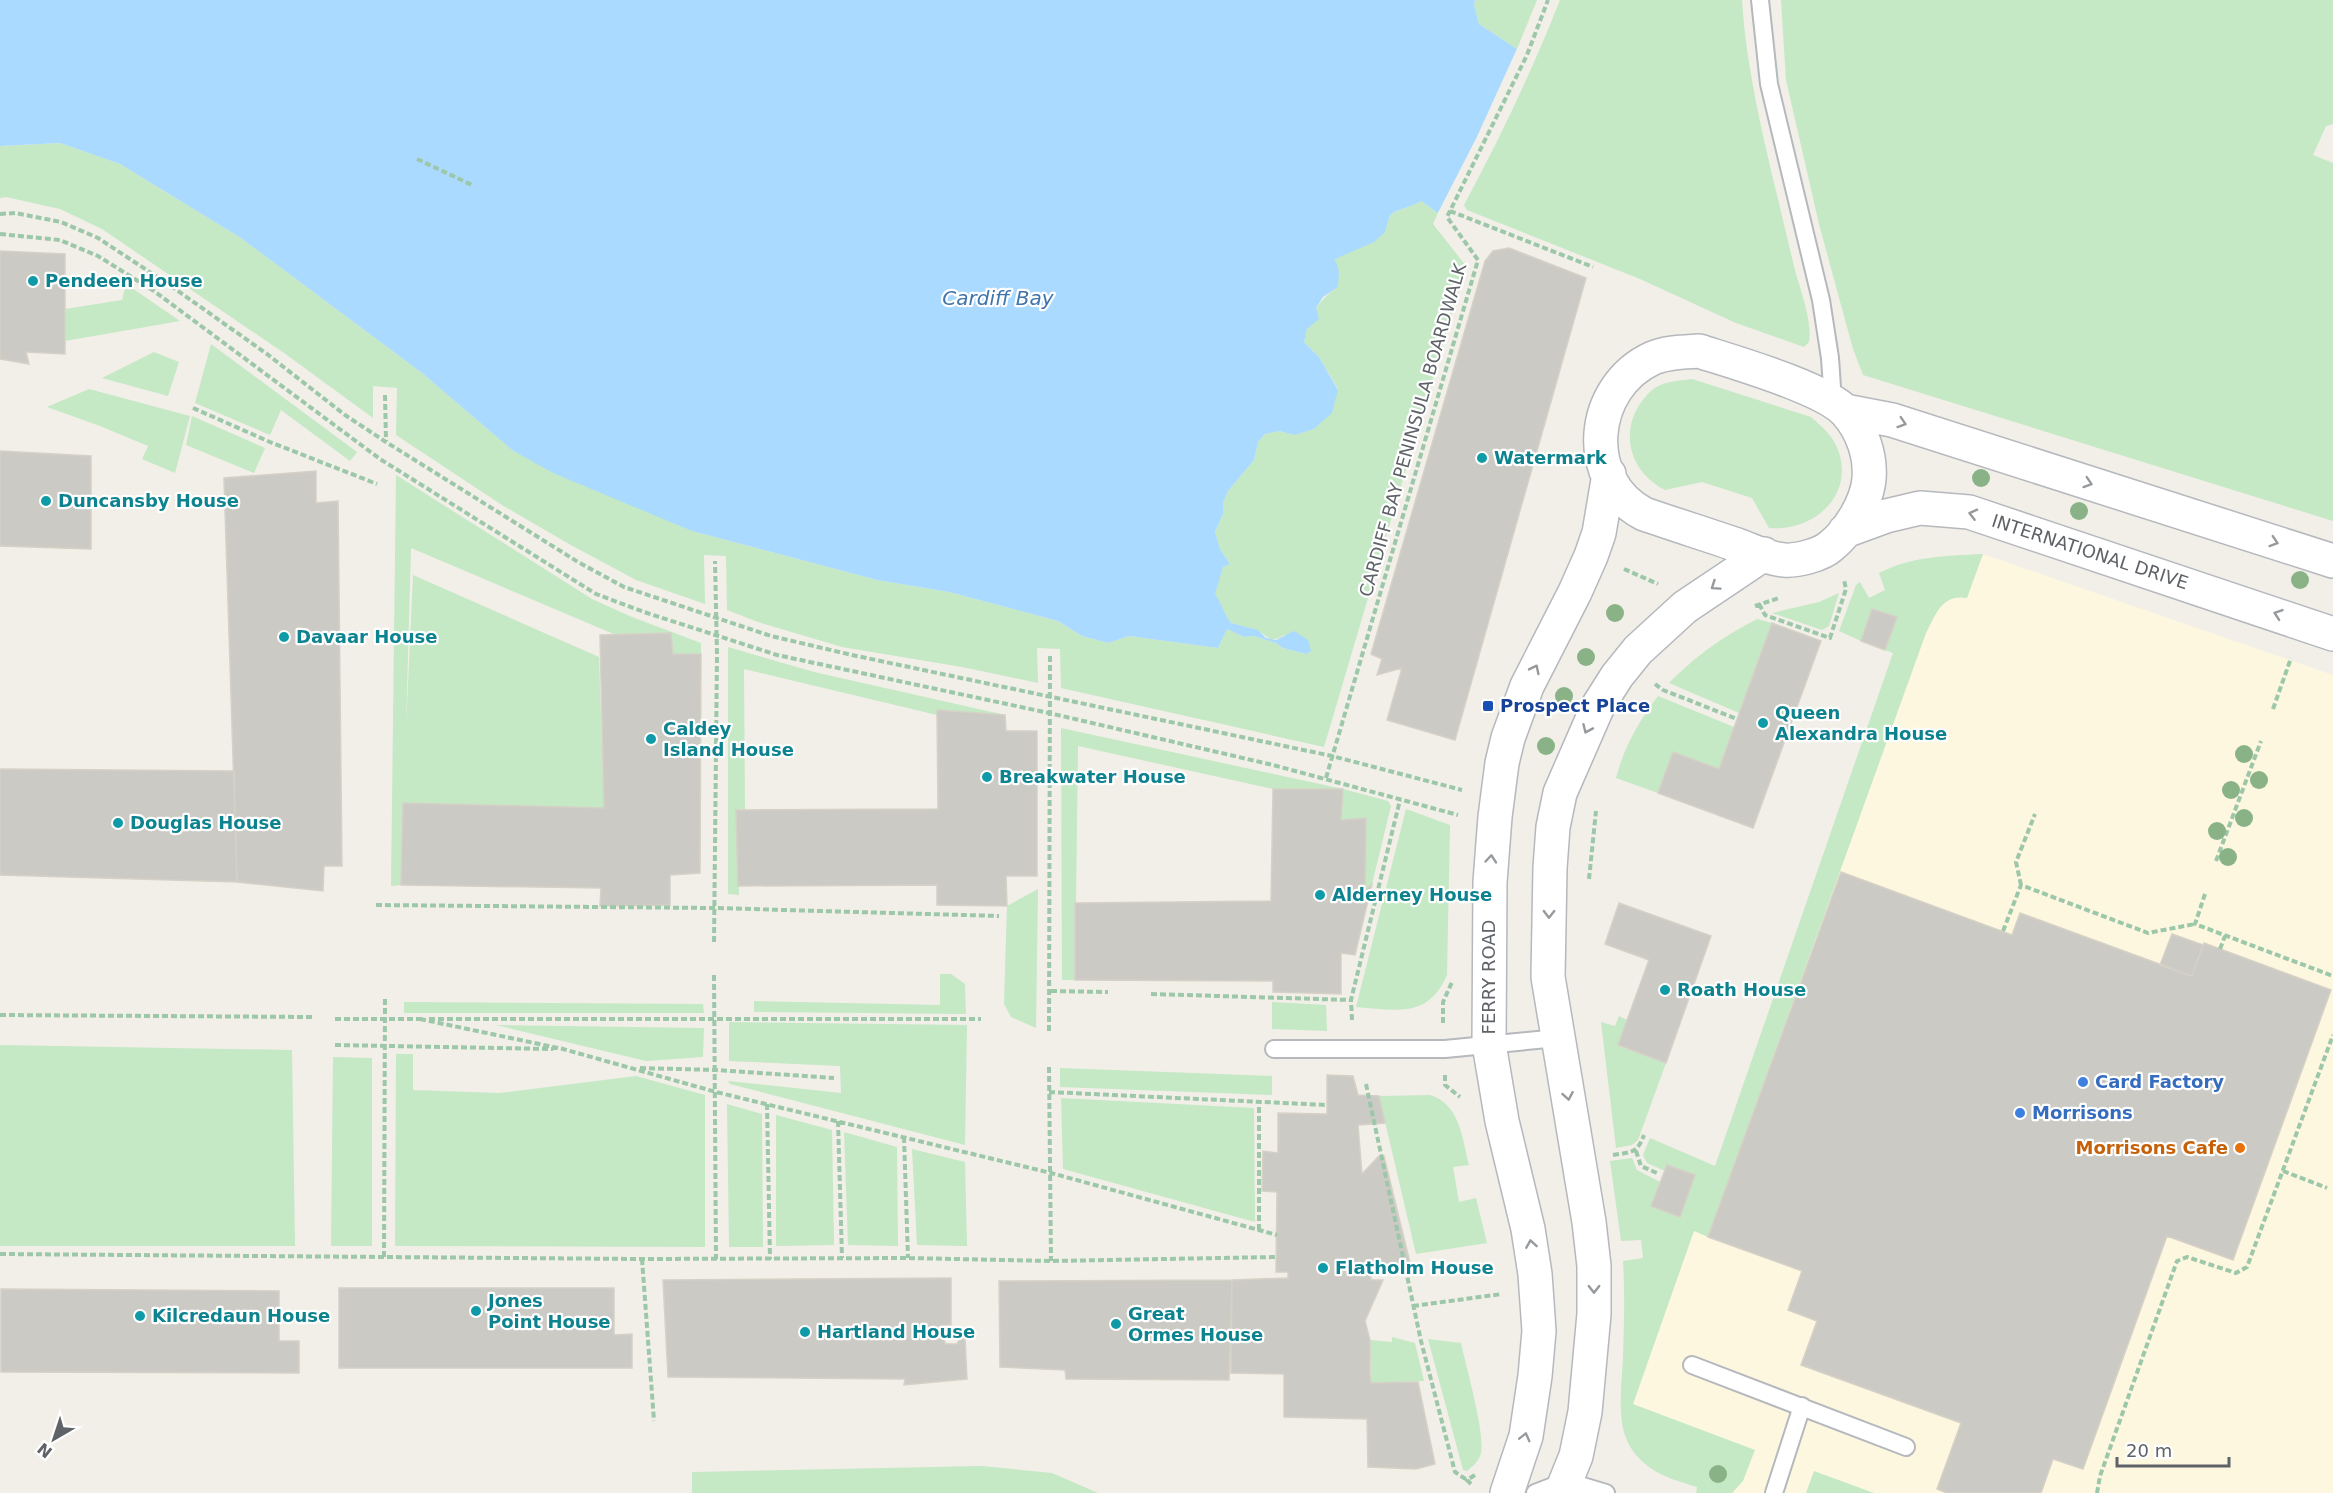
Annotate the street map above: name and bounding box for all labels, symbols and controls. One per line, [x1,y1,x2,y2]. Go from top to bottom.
street label: CARDIFF BAY PENINSULA BOARDWALK [1355,260,1471,599]
place label: Pendeen House [45,270,203,291]
marker: Pendeen House [26,274,40,288]
water label: Cardiff Bay [942,286,1055,310]
one-way arrow [1896,416,1907,428]
place label: Watermark [1494,447,1608,468]
marker: Watermark [1475,451,1489,465]
one-way arrow [2082,476,2093,488]
place label: Duncansby House [58,490,239,511]
marker: Duncansby House [39,494,53,508]
one-way arrow [1968,508,1978,521]
street label: INTERNATIONAL DRIVE [1989,510,2191,593]
one-way arrow [2268,535,2279,547]
one-way arrow [1711,579,1721,591]
one-way arrow [2273,609,2284,622]
place label: Davaar House [296,626,437,647]
marker: Davaar House [277,630,291,644]
one-way arrow [1528,665,1539,675]
place label: Prospect Place [1500,695,1650,716]
marker: Prospect Place [1481,699,1495,713]
place label: Queen Alexandra House [1775,702,1947,744]
marker: Queen Alexandra House [1756,716,1770,730]
place label: Caldey Island House [663,718,794,760]
one-way arrow [1582,723,1594,734]
marker: Caldey Island House [644,732,658,746]
place label: Breakwater House [999,766,1186,787]
marker: Breakwater House [980,770,994,784]
place label: Douglas House [130,812,281,833]
marker: Douglas House [111,816,125,830]
one-way arrow [1485,855,1498,864]
place label: Alderney House [1332,884,1492,905]
marker: Alderney House [1313,888,1327,902]
one-way arrow [1543,909,1555,918]
street label: FERRY ROAD [1478,920,1499,1034]
place label: Roath House [1677,979,1806,1000]
marker: Roath House [1658,983,1672,997]
place label: Card Factory [2095,1071,2224,1092]
marker: Card Factory [2076,1075,2090,1089]
one-way arrow [1561,1091,1574,1101]
place label: Morrisons [2032,1102,2133,1123]
marker: Morrisons [2013,1106,2027,1120]
place label: Morrisons Cafe [2076,1137,2228,1158]
marker: Morrisons Cafe [2233,1141,2247,1155]
one-way arrow [1525,1239,1537,1248]
place label: Flatholm House [1335,1257,1494,1278]
marker: Flatholm House [1316,1261,1330,1275]
one-way arrow [1588,1284,1600,1293]
place label: Jones Point House [486,1290,611,1332]
place label: Great Ormes House [1128,1303,1263,1345]
marker: Jones Point House [469,1304,483,1318]
place label: Kilcredaun House [152,1305,330,1326]
marker: Kilcredaun House [133,1309,147,1323]
marker: Great Ormes House [1109,1317,1123,1331]
place label: Hartland House [817,1321,975,1342]
marker: Hartland House [798,1325,812,1339]
north arrow [24,1409,84,1469]
scale bar [2117,1430,2230,1468]
one-way arrow [1517,1432,1530,1442]
text: N [34,1439,56,1462]
text: 20 m [2126,1440,2172,1461]

